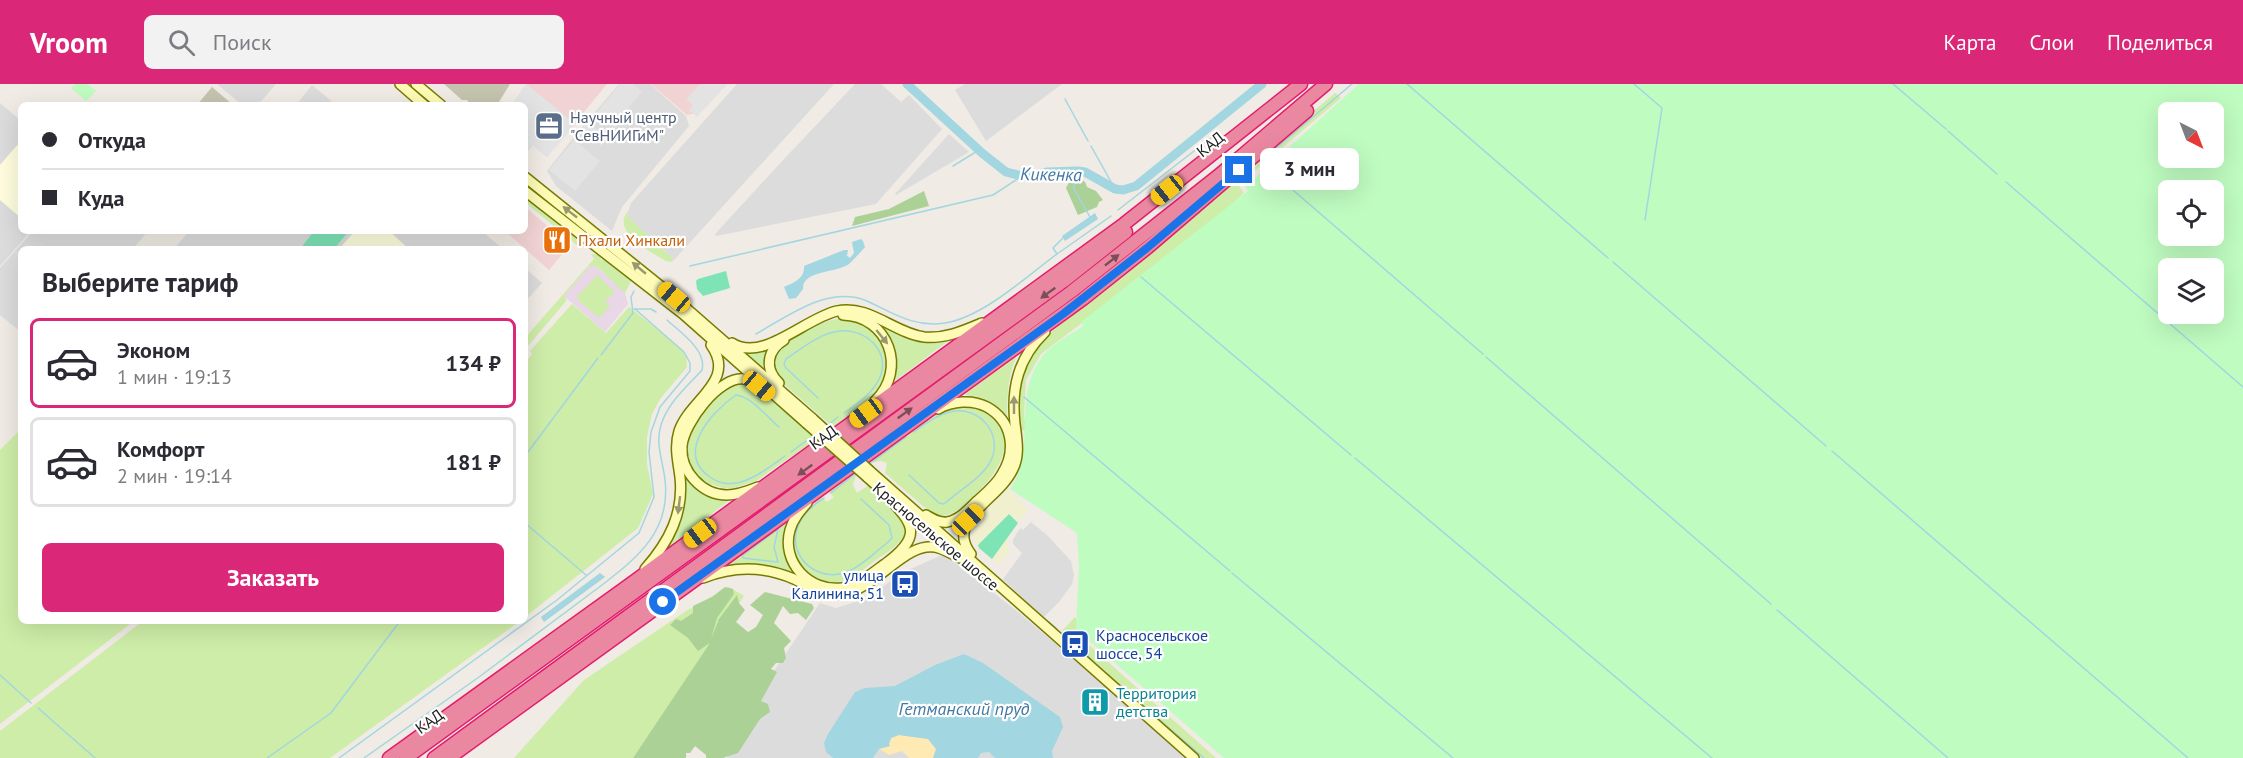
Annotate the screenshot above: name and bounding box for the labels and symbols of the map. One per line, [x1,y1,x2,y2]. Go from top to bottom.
north arrow [2158,102,2224,168]
place label: Научный центр "СевНИИГиМ" [570,107,677,145]
office icon: Научный центр "СевНИИГиМ" [533,110,565,142]
street label: КАД [1192,127,1228,161]
callout: 3 мин [1260,149,1359,191]
route end [1225,156,1252,183]
water label: Кикенка [1020,162,1082,186]
car [1147,172,1187,208]
one-way arrow [562,206,577,218]
restaurant icon: Пхали Хинкали [541,224,573,256]
place label: Пхали Хинкали [578,230,685,250]
one-way arrow [1104,253,1120,266]
one-way arrow [631,261,647,274]
car [654,279,694,315]
one-way arrow [1040,287,1056,299]
one-way arrow [875,329,888,345]
car [739,368,779,404]
car [846,395,886,431]
one-way arrow [1009,395,1019,414]
one-way arrow [896,407,912,419]
street label: КАД [805,420,841,454]
one-way arrow [798,463,813,475]
street label: Красносельское шоссе [869,477,1003,595]
one-way arrow [674,495,684,514]
car [949,501,987,539]
car [680,515,720,551]
place label: улица Калинина, 51 [792,565,884,603]
bus stop icon: улица Калинина, 51 [889,568,921,600]
route start [649,588,676,615]
place label: Красносельское шоссе, 54 [1096,625,1208,663]
bus stop icon: Красносельское шоссе, 54 [1059,628,1091,660]
place label: Территория детства [1116,683,1197,721]
building icon: Территория детства [1079,686,1111,718]
water label: Гетманский пруд [898,697,1030,720]
street label: КАД [411,704,447,738]

